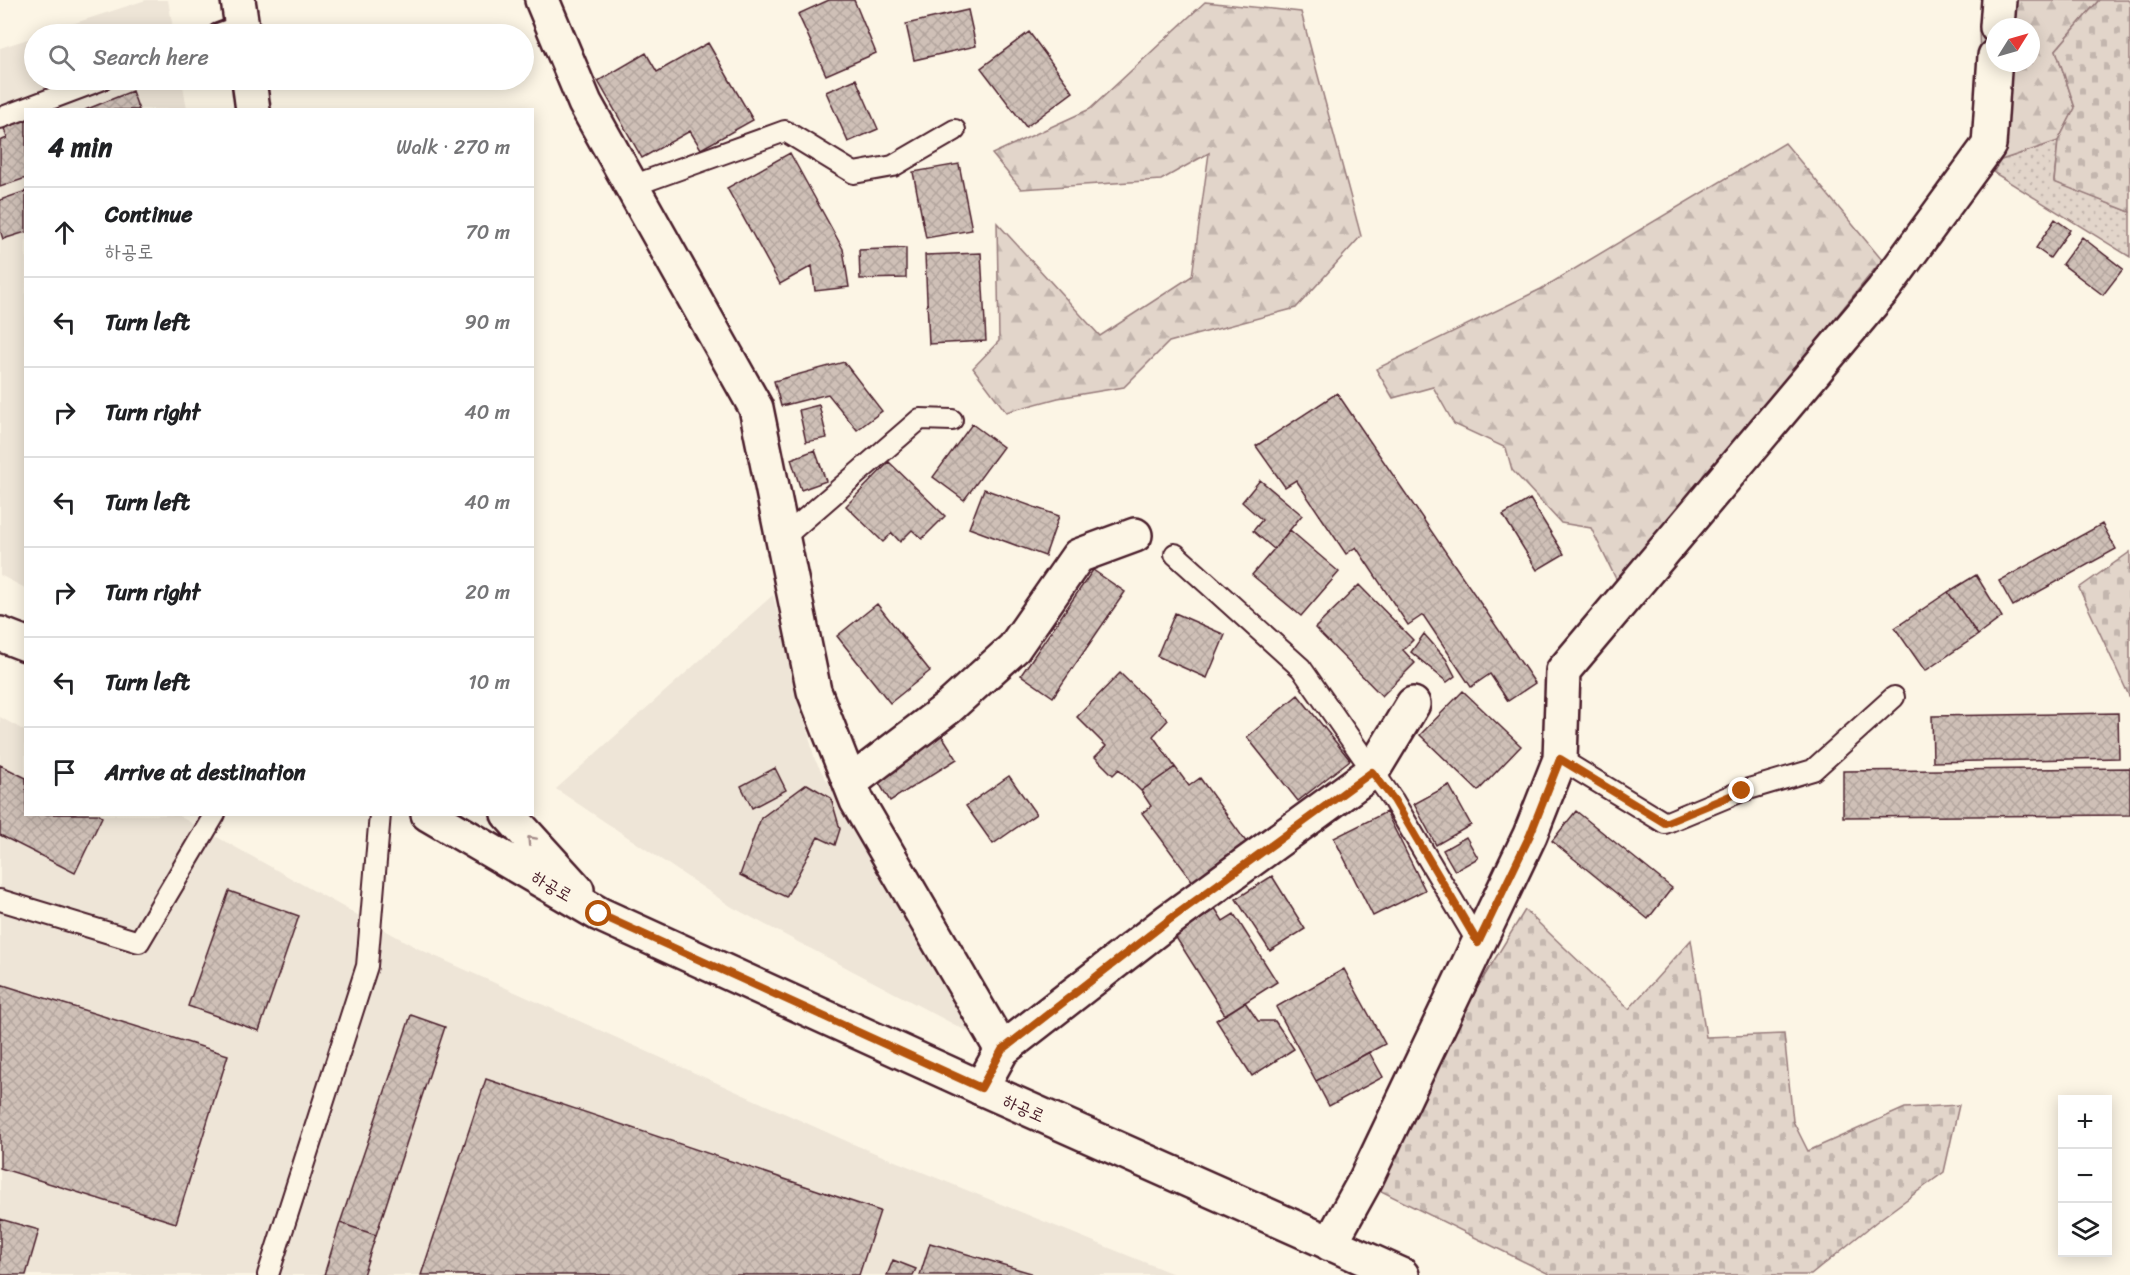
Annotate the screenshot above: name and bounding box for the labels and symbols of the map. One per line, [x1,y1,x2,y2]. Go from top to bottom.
north arrow [1986,18,2040,72]
route end [1728,777,1754,803]
one-way arrow [527,836,538,846]
street label: 하공로 [525,861,579,911]
route start [585,900,611,926]
street label: 하공로 [998,1085,1050,1131]

